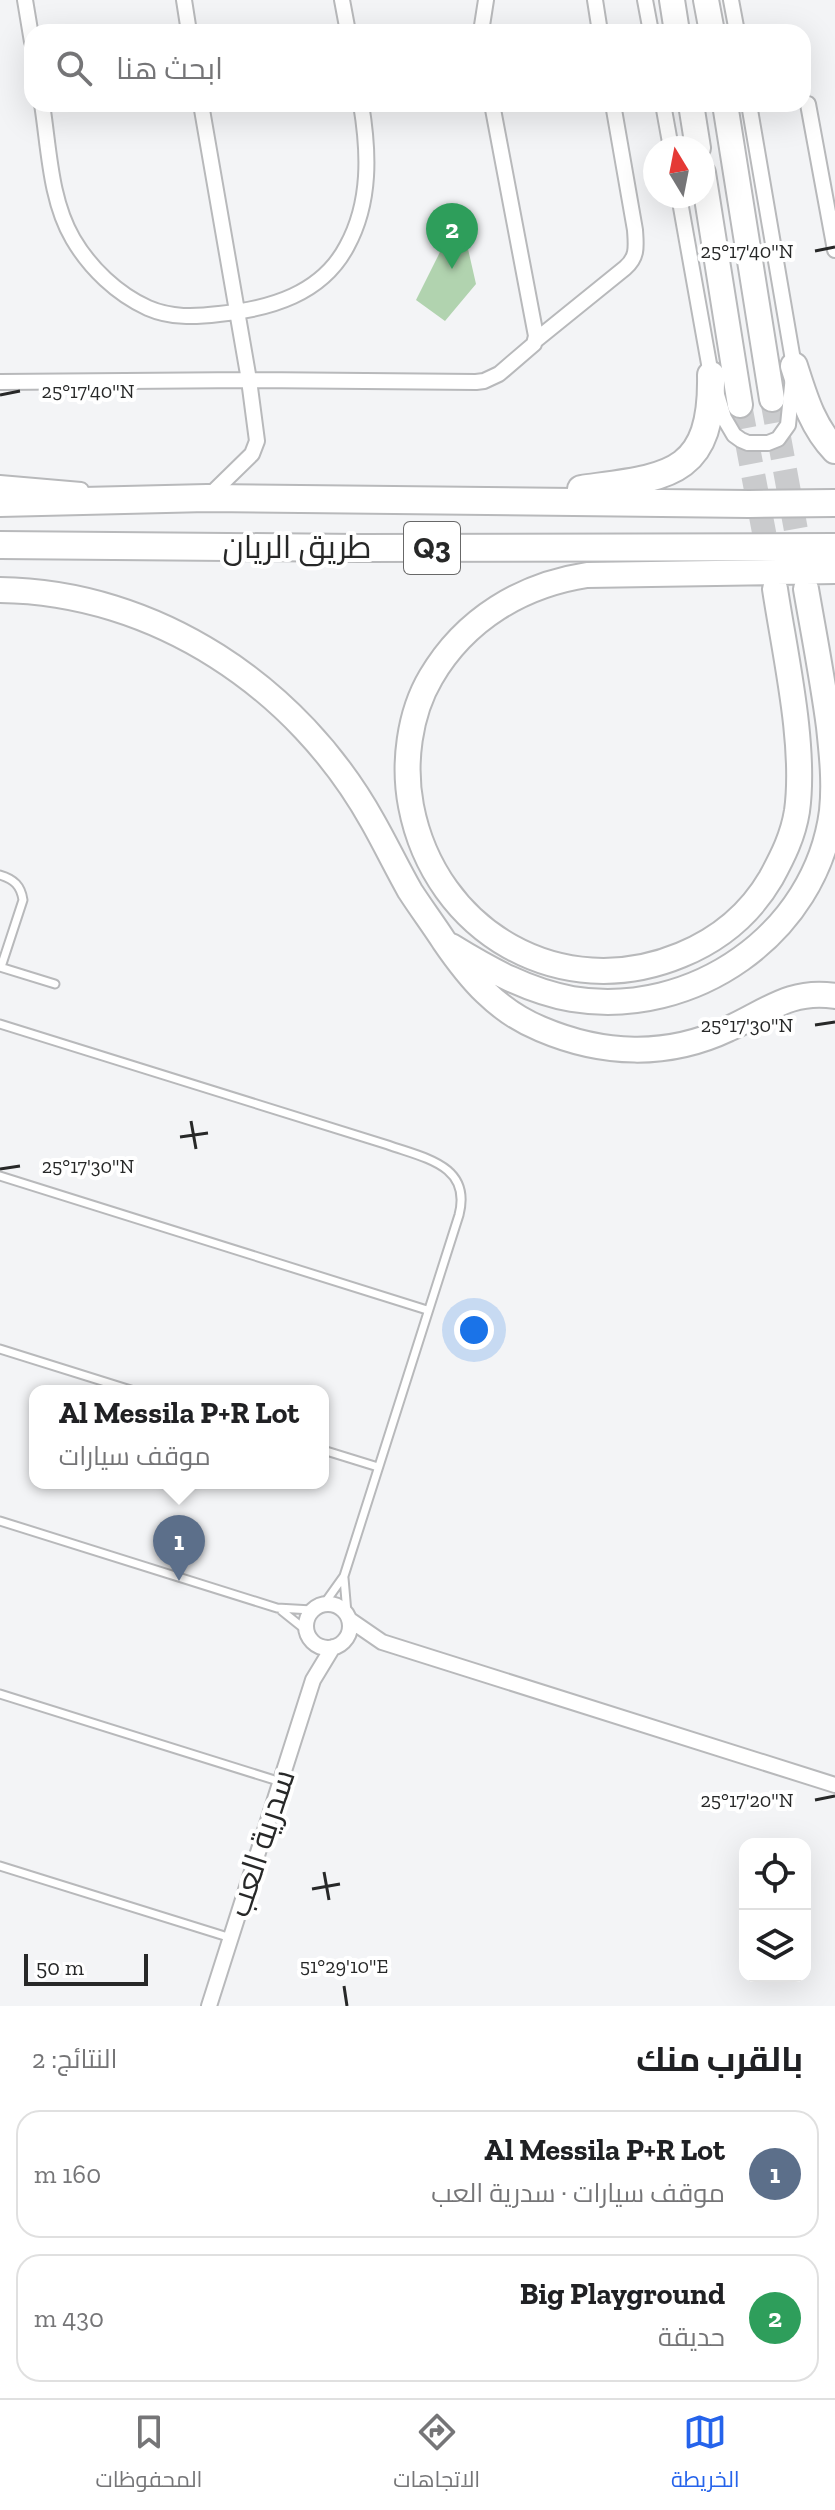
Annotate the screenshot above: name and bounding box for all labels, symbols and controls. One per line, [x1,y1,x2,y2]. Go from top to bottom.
search box [24,24,811,112]
icon: search [52,46,96,90]
text: ابحث هنا [116,51,223,87]
north arrow [643,136,715,208]
pin: 2 [426,203,478,269]
text: 25°17'40"N [701,239,794,263]
text: 25°17'40"N [42,379,135,403]
road number: Q3 [404,522,460,574]
street label: طريق الريان [222,528,372,567]
text: 25°17'30"N [701,1013,794,1037]
text: 25°17'30"N [42,1154,135,1178]
your location [454,1310,494,1350]
popup [29,1385,329,1489]
text: Al Messila P+R Lot [59,1395,299,1431]
text: موقف سيارات [59,1440,211,1472]
pin: 1 [153,1515,205,1581]
street label: سدرية العب [219,1764,303,1922]
text: 25°17'20"N [700,1788,794,1812]
map controls [739,1838,811,1982]
button: locate [739,1838,811,1910]
button: layers [739,1910,811,1982]
scale bar [24,1950,148,1986]
text: 50 m [36,1954,84,1981]
text: 51°29'10"E [300,1954,388,1978]
text: بالقرب منك [636,2039,803,2080]
text: النتائج: 2 [32,2043,118,2075]
text: Al Messila P+R Lot [484,2132,725,2168]
text: 160 m [34,2158,101,2190]
text: 1 [770,2158,780,2190]
text: موقف سيارات · سدرية العب [431,2177,725,2209]
text: Big Playground [520,2276,725,2312]
text: 430 m [34,2302,104,2334]
text: 2 [768,2302,782,2334]
text: حديقة [658,2321,725,2353]
tab: المحفوظات [95,2410,202,2500]
tab: الاتجاهات [393,2410,480,2500]
tab: الخريطة [671,2410,740,2500]

